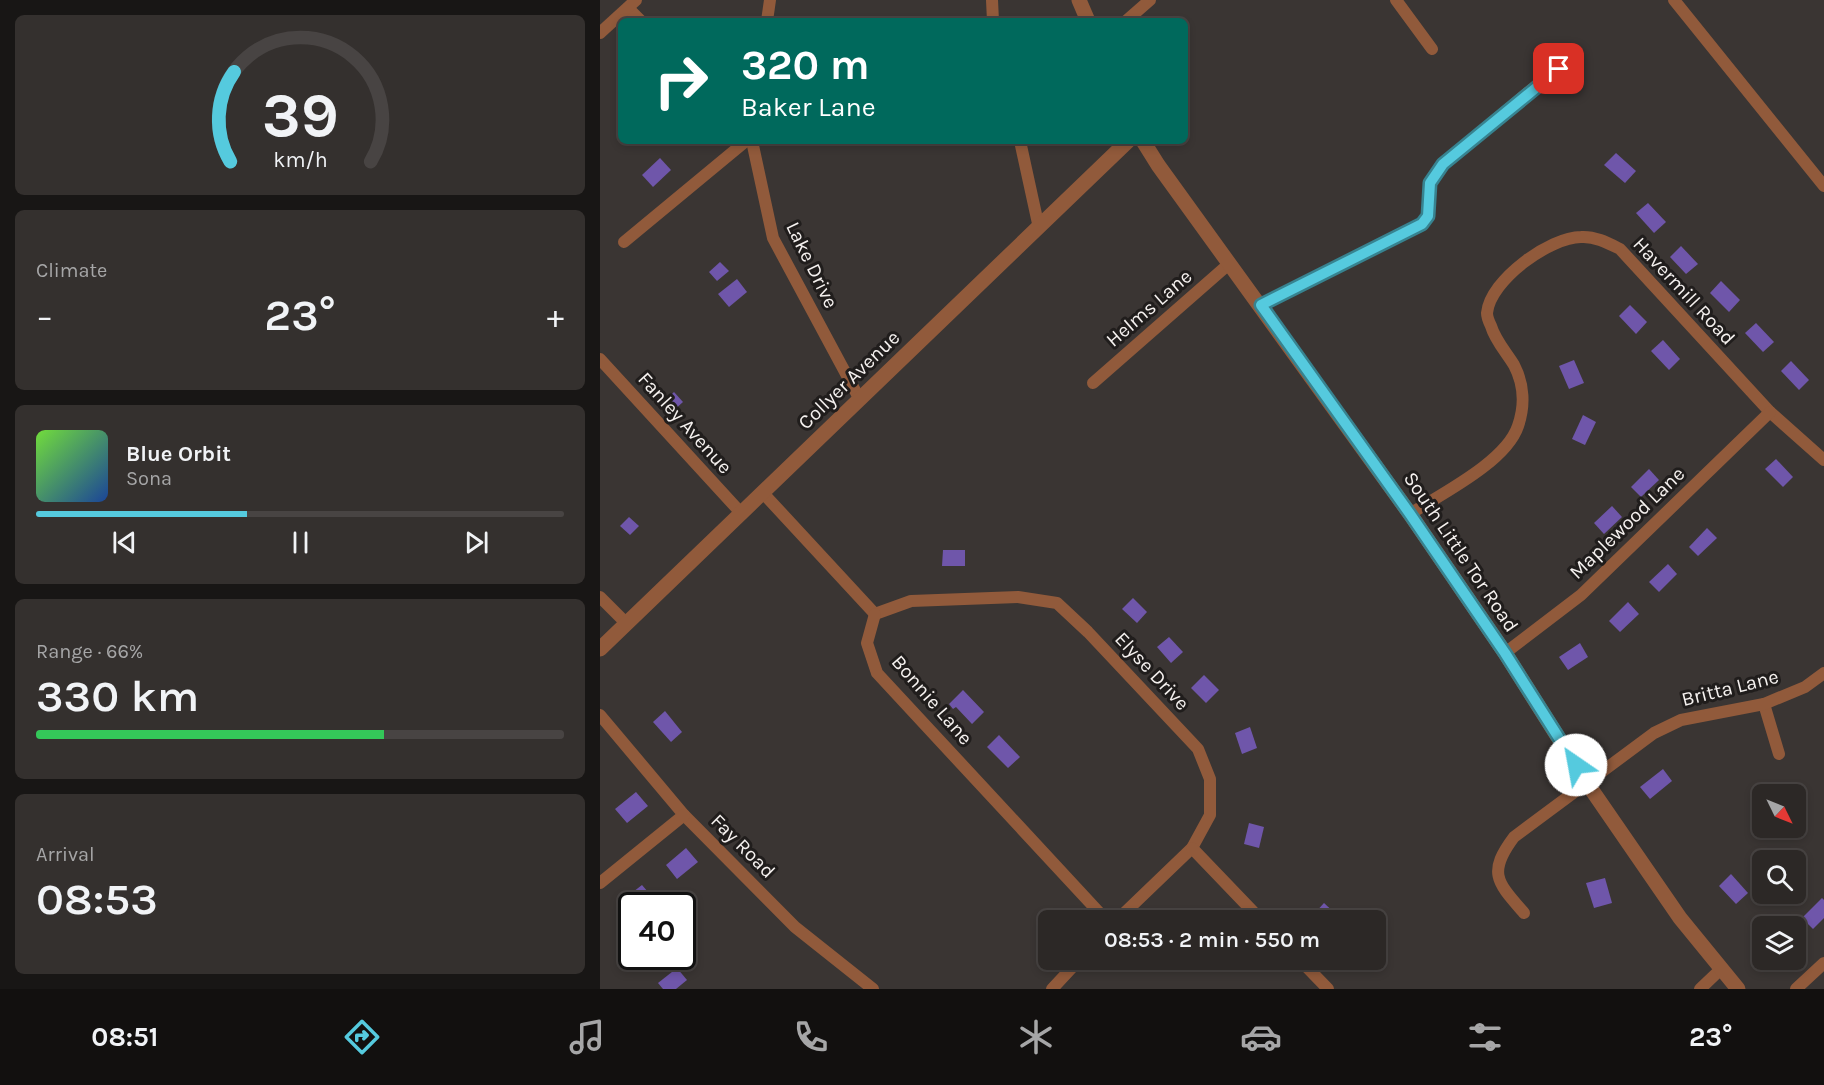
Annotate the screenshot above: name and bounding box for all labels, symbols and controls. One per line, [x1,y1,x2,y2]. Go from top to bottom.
text: 320 m [741,40,870,90]
icon: right [642,42,720,120]
pin [1533,43,1584,94]
icon: arrive [1542,52,1575,85]
text: 39 [262,79,338,152]
text: Baker Lane [741,91,876,123]
text: km/h [273,147,327,172]
street label: Lake Drive [781,218,843,312]
street label: Havermill Road [1628,232,1740,350]
text: Climate [36,259,107,282]
street label: Helms Lane [1101,265,1197,351]
text: 23° [264,289,336,341]
text: − [36,297,53,335]
text: + [547,297,564,335]
street label: Collyer Avenue [794,326,904,434]
street label: Fanley Avenue [633,367,737,479]
text: Blue Orbit [126,441,231,467]
street label: Maplewood Lane [1565,462,1689,584]
text: Sona [126,467,172,490]
street label: South Little Tor Road [1399,468,1523,636]
icon: previous [108,526,141,559]
icon: pause [284,526,317,559]
icon: next [460,526,493,559]
street label: Elyse Drive [1110,627,1194,715]
text: Range · 66% [36,640,143,663]
street label: Bonnie Lane [887,650,977,750]
street label: Britta Lane [1679,665,1781,711]
text: 330 km [36,670,199,722]
position arrow [1544,733,1608,797]
north arrow [1752,784,1806,838]
map controls [1752,784,1806,970]
street label: Fay Road [706,809,780,883]
text: Arrival [36,843,95,866]
button: search [1752,850,1806,904]
text: 08:53 [36,873,158,925]
speed limit sign: 40 [618,892,696,970]
button: layers [1752,916,1806,970]
text: 08:53 · 2 min · 550 m [1104,927,1320,953]
icon: directions [341,1016,383,1058]
icon: music [566,1016,608,1058]
icon: phone [790,1016,832,1058]
icon: climate [1015,1016,1057,1058]
icon: car [1240,1016,1282,1058]
icon: filters [1464,1016,1506,1058]
text: 08:51 [91,1021,158,1053]
text: 23° [1689,1021,1733,1053]

